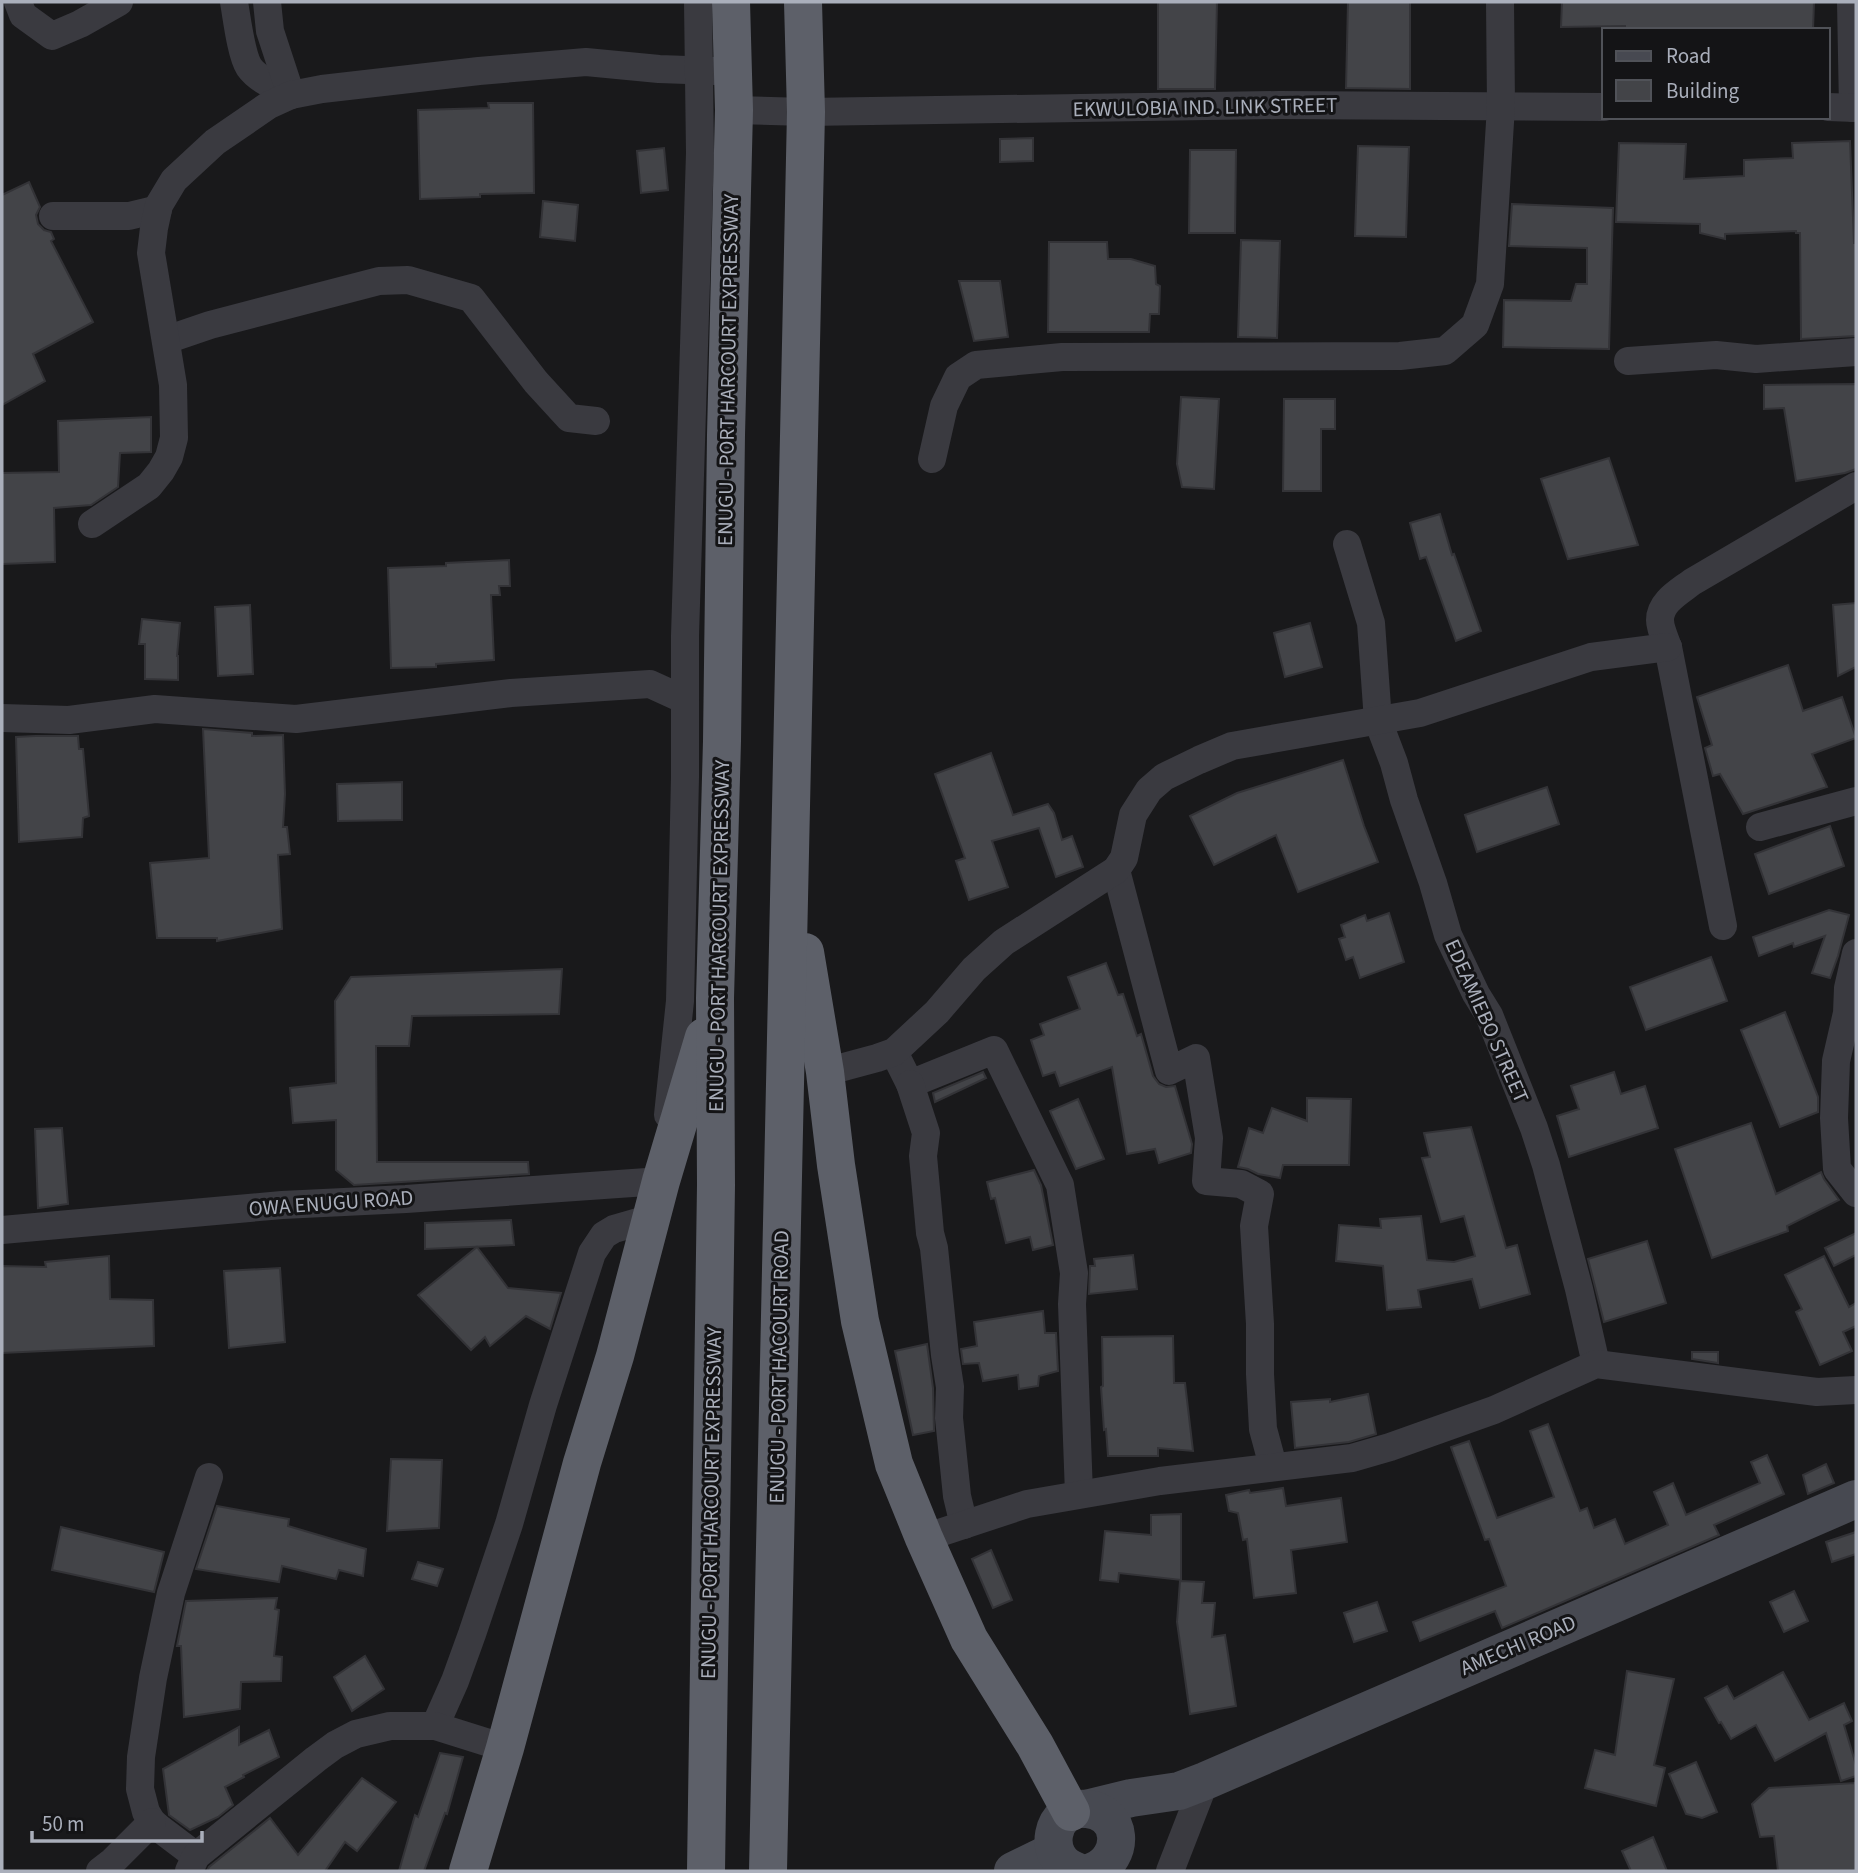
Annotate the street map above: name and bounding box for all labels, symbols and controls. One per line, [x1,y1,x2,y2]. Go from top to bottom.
legend [1602,28,1830,119]
text: Road [1666,41,1711,71]
text: Building [1666,76,1740,106]
street label: EKWULOBIA IND. LINK STREET [1072,90,1338,124]
street label: ENUGU - PORT HARCOURT EXPRESSWAY [710,193,746,546]
street label: ENUGU - PORT HARCOURT EXPRESSWAY [701,759,737,1112]
street label: EDEAMIEBO STREET [1437,934,1537,1108]
street label: OWA ENUGU ROAD [248,1182,414,1224]
street label: ENUGU - PORT HACOURT ROAD [762,1230,796,1504]
street label: ENUGU - PORT HARCOURT EXPRESSWAY [693,1326,729,1679]
street label: AMECHI ROAD [1455,1607,1581,1683]
scale bar [32,1800,201,1844]
text: 50 m [42,1809,84,1839]

